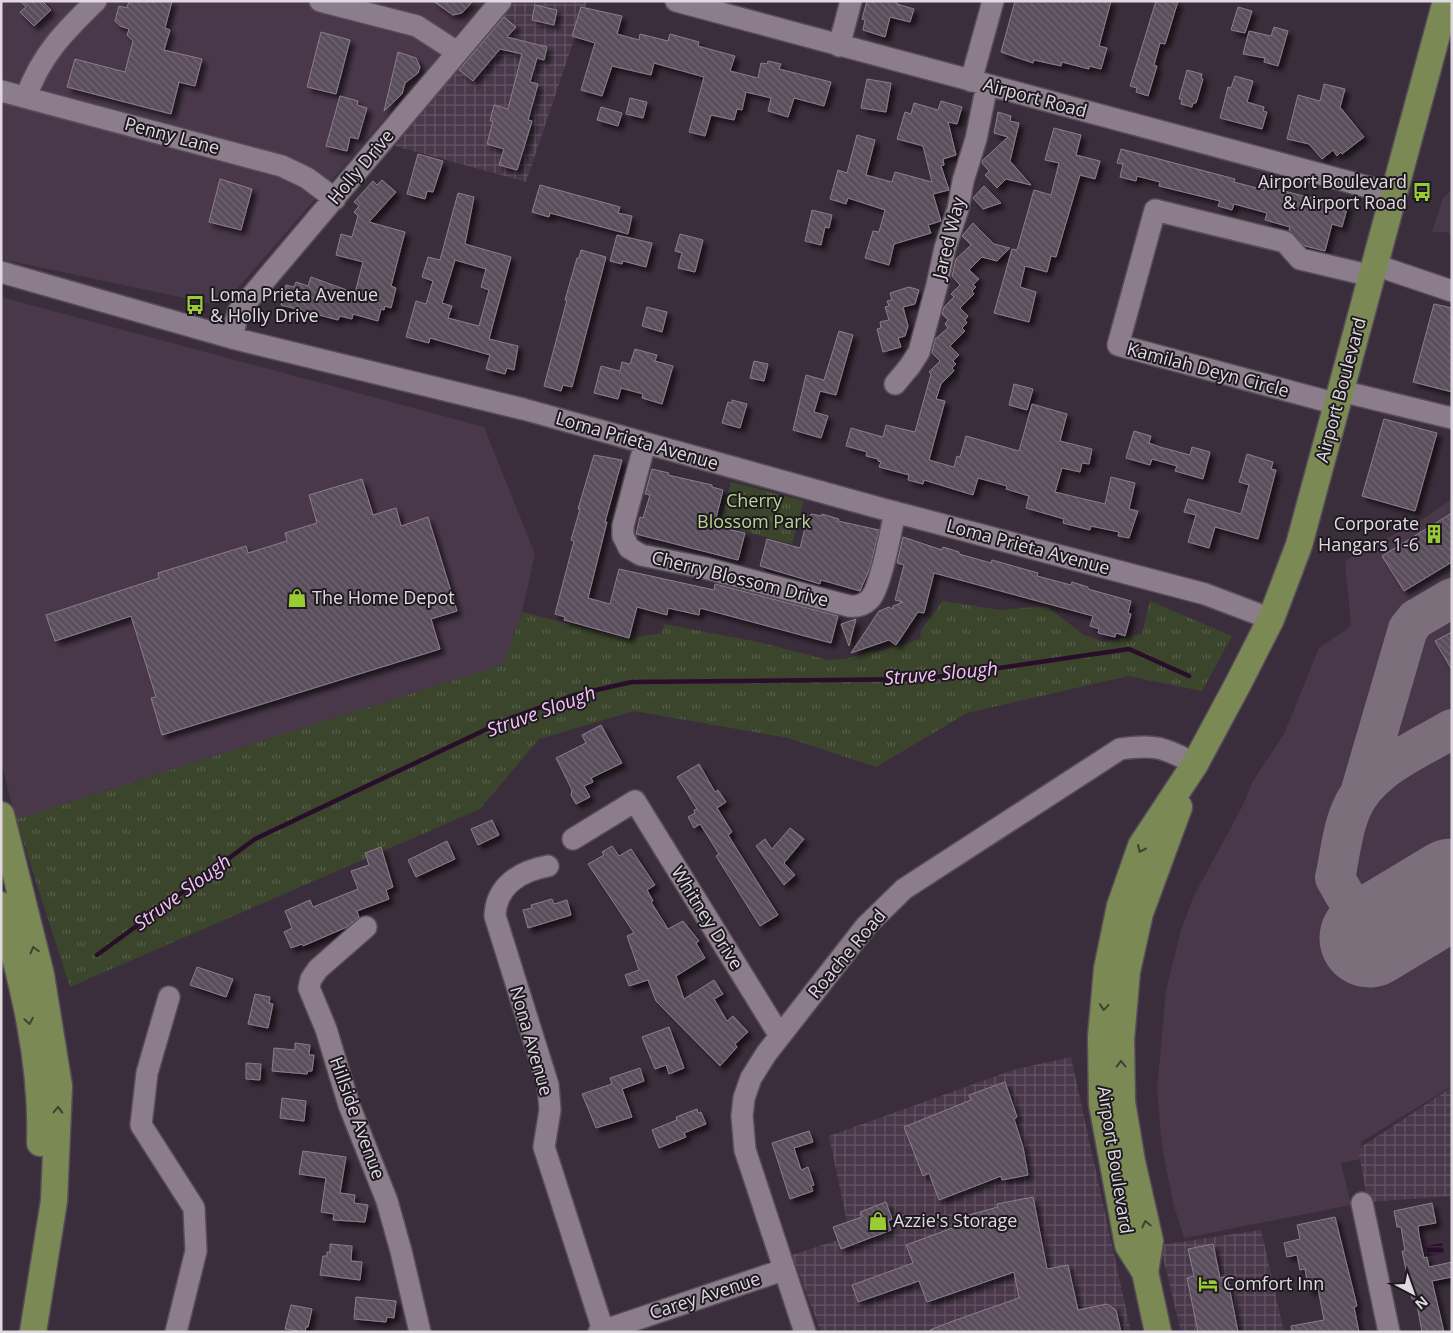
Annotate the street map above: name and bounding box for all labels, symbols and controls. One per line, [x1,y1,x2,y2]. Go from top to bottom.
street label: Airport Road [981,72,1090,122]
street label: Penny Lane [122,111,222,159]
street label: Holly Drive [322,124,399,209]
place label: Airport Boulevard & Airport Road [1258,169,1407,214]
bus stop icon: Airport Boulevard & Airport Road [1411,181,1433,203]
street label: Jared Way [926,193,970,283]
place label: Loma Prieta Avenue & Holly Drive [210,282,378,327]
bus stop icon: Loma Prieta Avenue & Holly Drive [184,294,206,316]
street label: Airport Boulevard [1309,315,1371,465]
street label: Kamilah Deyn Circle [1125,336,1292,402]
street label: Loma Prieta Avenue [553,405,721,475]
park label: Cherry Blossom Park [697,488,812,533]
place label: Corporate Hangars 1-6 [1318,511,1419,556]
street label: Loma Prieta Avenue [944,513,1113,579]
building icon: Corporate Hangars 1-6 [1423,523,1445,545]
street label: Cherry Blossom Drive [649,544,831,612]
place label: The Home Depot [312,585,455,609]
shop icon: The Home Depot [286,587,308,609]
water label: Struve Slough [883,655,999,691]
water label: Struve Slough [483,679,599,743]
one-way arrow [1136,844,1147,853]
water label: Struve Slough [128,848,236,936]
street label: Whitney Drive [667,861,749,974]
street label: Roache Road [802,904,891,1003]
one-way arrow [29,945,40,954]
street label: Nona Avenue [505,983,559,1098]
one-way arrow [1098,1003,1109,1011]
one-way arrow [24,1016,34,1025]
street label: Hillside Avenue [325,1053,391,1182]
one-way arrow [1116,1060,1126,1068]
street label: Airport Boulevard [1092,1084,1140,1235]
one-way arrow [53,1105,63,1113]
place label: Azzie's Storage [893,1208,1017,1232]
shop icon: Azzie's Storage [867,1210,889,1232]
one-way arrow [1141,1220,1152,1229]
street label: Carey Avenue [646,1266,763,1324]
north arrow [1388,1268,1438,1318]
place label: Comfort Inn [1223,1271,1324,1295]
hotel icon: Comfort Inn [1197,1273,1219,1295]
text: N [1411,1292,1432,1314]

